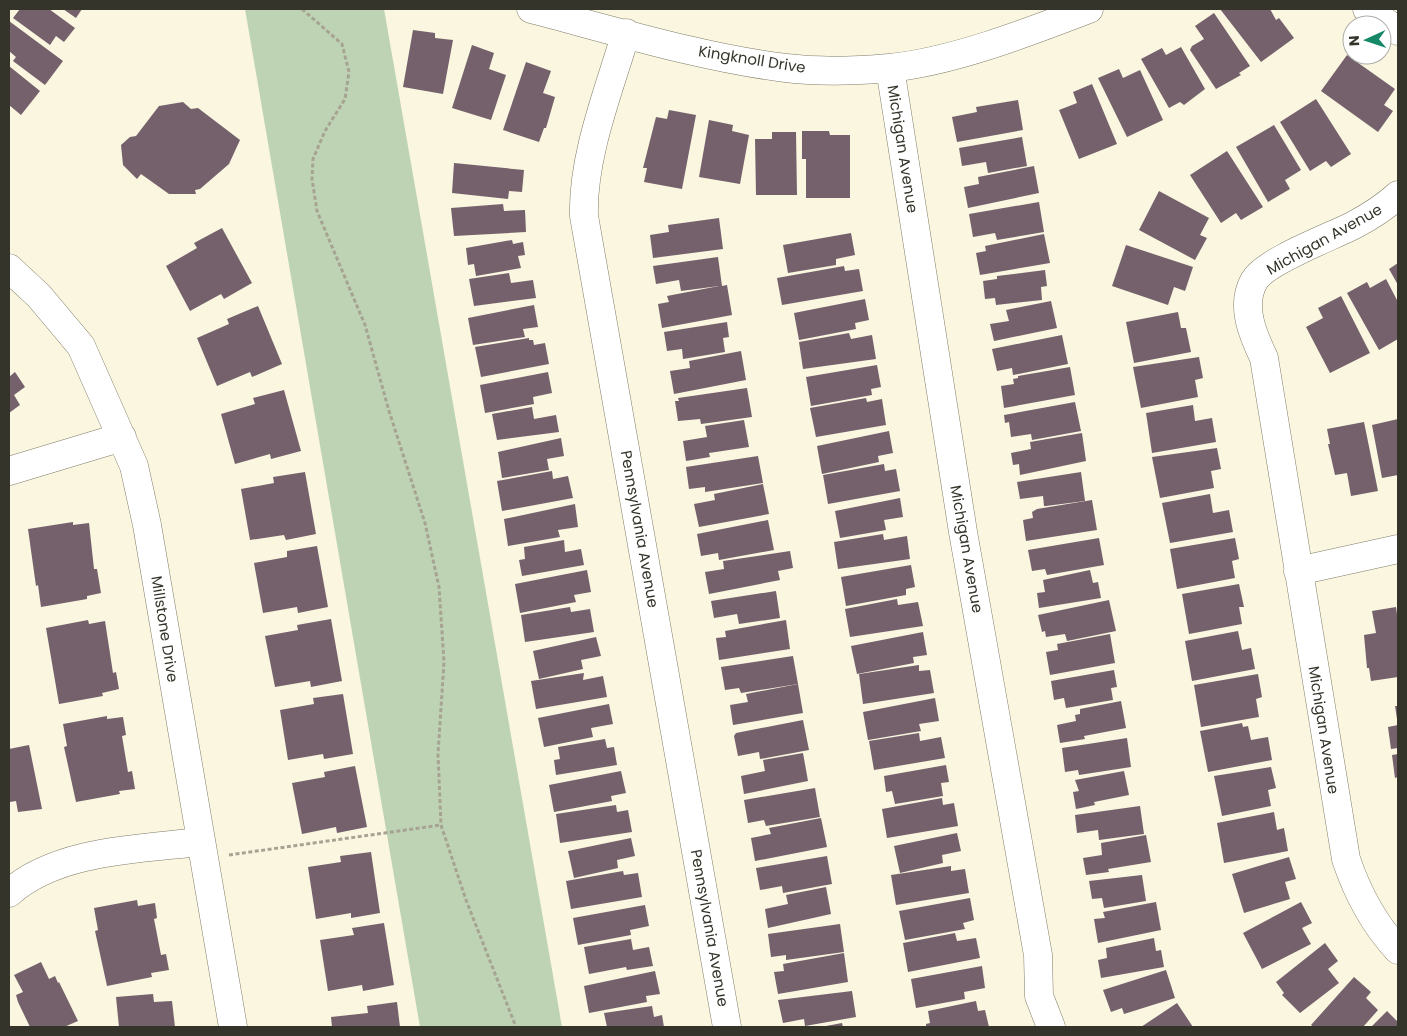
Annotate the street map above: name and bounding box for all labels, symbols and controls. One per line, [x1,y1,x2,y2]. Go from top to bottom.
north arrow [1342,15,1392,65]
text: N [1344,35,1364,46]
street label: Kingknoll Drive [697,40,807,78]
street label: Michigan Avenue [883,84,923,214]
street label: Michigan Avenue [1262,198,1386,280]
street label: Pennsylvania Avenue [616,449,664,609]
street label: Michigan Avenue [945,484,989,614]
street label: Millstone Drive [146,574,184,684]
street label: Michigan Avenue [1304,665,1344,795]
street label: Pennsylvania Avenue [686,848,734,1008]

